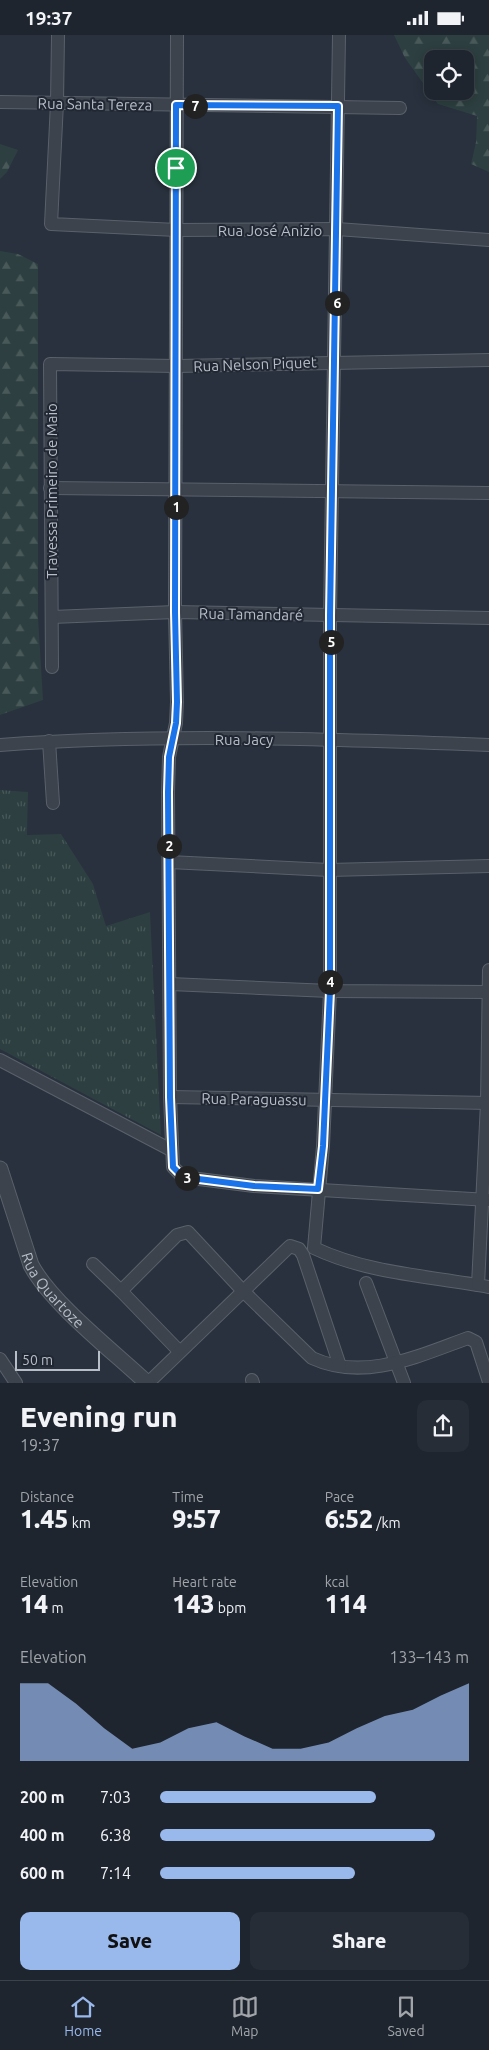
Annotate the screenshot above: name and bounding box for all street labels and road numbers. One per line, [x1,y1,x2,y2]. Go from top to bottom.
street label: Rua Santa Tereza [38,95,152,113]
street label: Rua José Anizio [218,222,322,239]
street label: Rua Nelson Piquet [193,353,317,375]
street label: Travessa Primeiro de Maio [43,403,60,579]
street label: Rua Tamandaré [199,605,303,623]
street label: Rua Jacy [215,731,273,748]
street label: Rua Paraguassu [201,1090,307,1108]
street label: Rua Quartoze [19,1250,88,1331]

